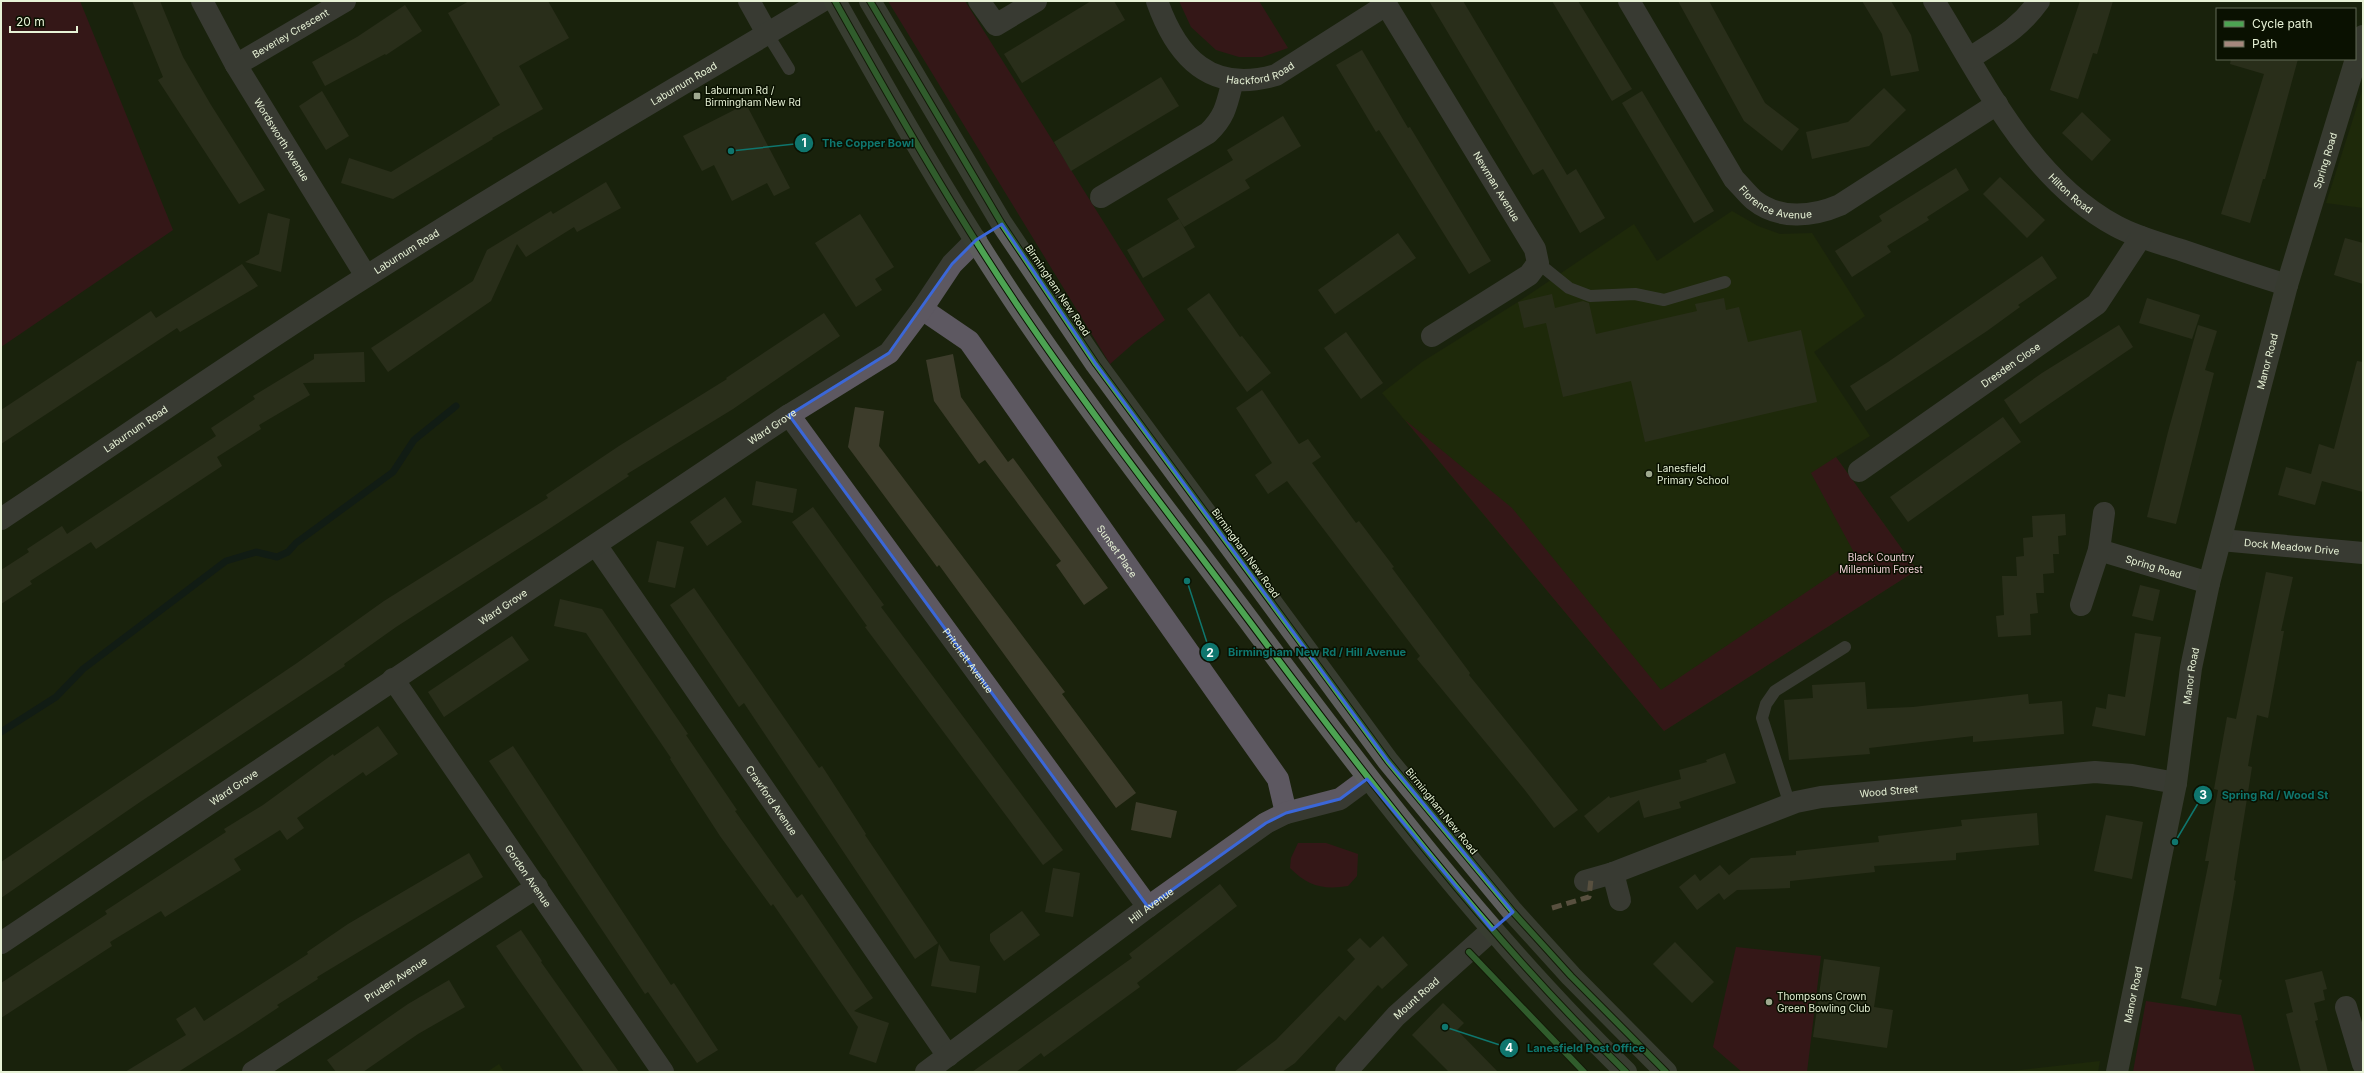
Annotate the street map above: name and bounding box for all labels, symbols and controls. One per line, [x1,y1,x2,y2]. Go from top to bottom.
street label: Beverley Crescent [250,6,331,60]
scale bar [10,8,77,34]
legend [2216,8,2356,60]
text: 20 m [16,14,45,29]
text: Cycle path [2252,16,2313,31]
text: Path [2252,36,2277,51]
street label: Laburnum Road [648,59,719,108]
street label: Hackford Road [1225,59,1296,86]
place label: Laburnum Rd / Birmingham New Rd [705,84,801,108]
marker: Laburnum Rd / Birmingham New Rd [692,91,702,101]
street label: Wordsworth Avenue [252,96,312,183]
callout: The Copper Bowl [794,131,922,154]
street label: Spring Road [2311,131,2339,190]
text: 1 [801,135,807,150]
text: The Copper Bowl [822,136,914,150]
street label: Newman Avenue [1471,149,1523,224]
street label: Hilton Road [2046,171,2095,216]
street label: Florence Avenue [1737,183,1813,221]
street label: Laburnum Road [372,226,441,276]
street label: Birmingham New Road [1023,242,1093,338]
street label: Manor Road [2254,332,2280,391]
street label: Dresden Close [1979,340,2042,390]
street label: Laburnum Road [101,403,170,455]
street label: Ward Grove [745,406,799,447]
place label: Lanesfield Primary School [1657,462,1729,486]
marker: Lanesfield Primary School [1644,469,1654,479]
street label: Birmingham New Road [1210,506,1282,600]
street label: Sunset Place [1095,523,1140,580]
street label: Dock Meadow Drive [2244,536,2340,557]
park label: Black Country Millennium Forest [1839,551,1923,575]
street label: Spring Road [2124,552,2183,580]
street label: Ward Grove [476,586,529,627]
street label: Pritchett Avenue [940,626,996,696]
callout: Birmingham New Rd / Hill Avenue [1200,641,1414,664]
text: 2 [1206,645,1214,660]
text: Birmingham New Rd / Hill Avenue [1228,645,1407,659]
street label: Manor Road [2180,646,2201,705]
street label: Crawford Avenue [744,763,800,838]
street label: Birmingham New Road [1404,765,1480,857]
street label: Ward Grove [207,767,260,808]
street label: Wood Street [1859,782,1919,799]
callout: Spring Rd / Wood St [2193,783,2336,806]
text: 3 [2199,787,2207,802]
text: Spring Rd / Wood St [2222,788,2328,802]
street label: Gordon Avenue [503,842,554,910]
street label: Hill Avenue [1126,885,1176,926]
street label: Pruden Avenue [362,954,429,1004]
street label: Manor Road [2121,965,2144,1024]
street label: Mount Road [1391,975,1441,1022]
place label: Thompsons Crown Green Bowling Club [1777,990,1870,1014]
marker: Thompsons Crown Green Bowling Club [1764,997,1774,1007]
callout: Lanesfield Post Office [1499,1036,1653,1059]
text: 4 [1505,1040,1513,1055]
text: Lanesfield Post Office [1527,1041,1646,1055]

